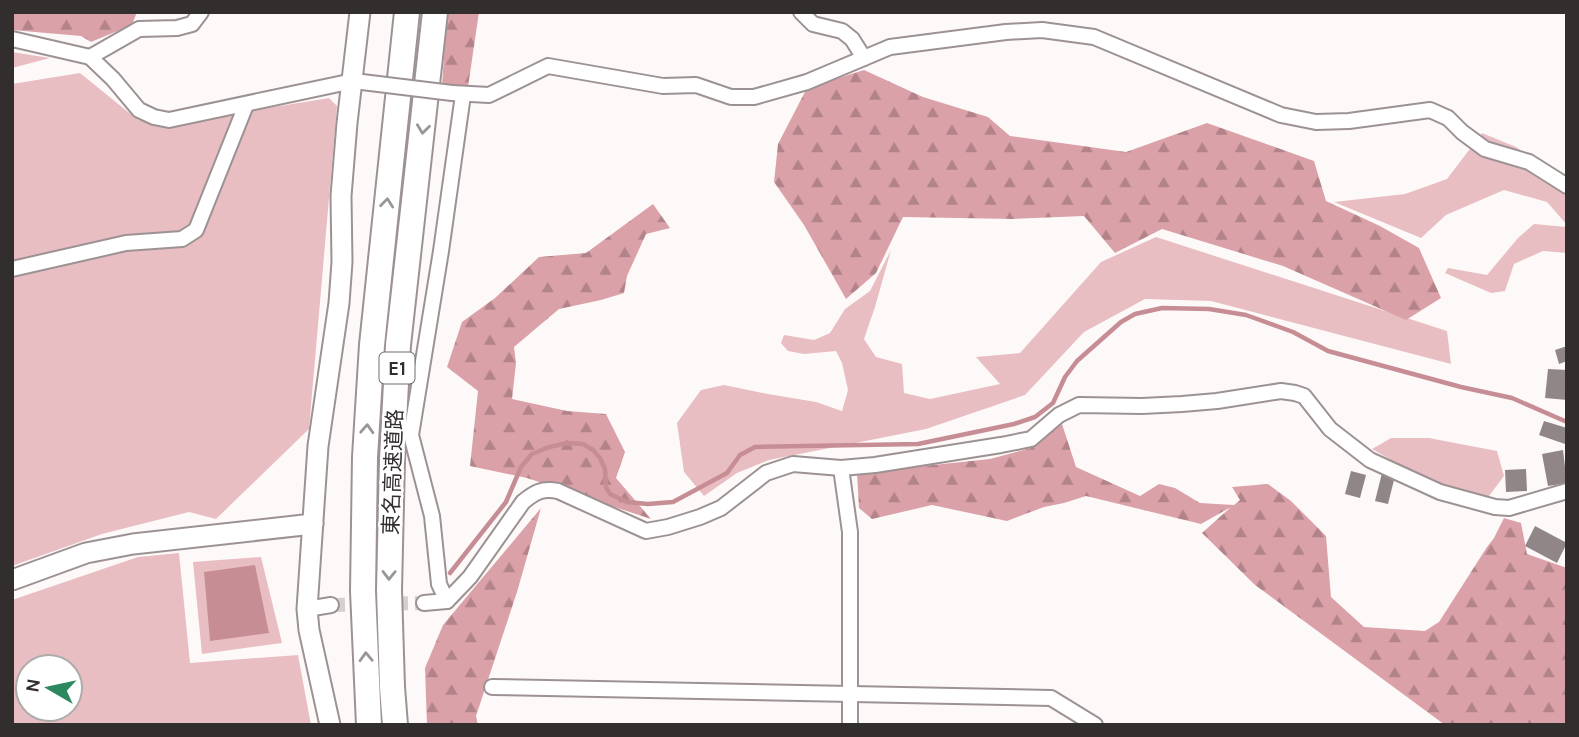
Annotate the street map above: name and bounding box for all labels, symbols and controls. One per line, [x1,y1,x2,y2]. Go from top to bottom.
one-way arrow [415,123,430,135]
one-way arrow [379,197,394,208]
road number: E1 [380,352,414,384]
street label: 東名高速道路 [379,409,407,535]
one-way arrow [359,423,374,434]
one-way arrow [382,570,397,581]
one-way arrow [358,651,373,662]
north arrow [14,653,84,723]
text: N [21,677,45,694]

